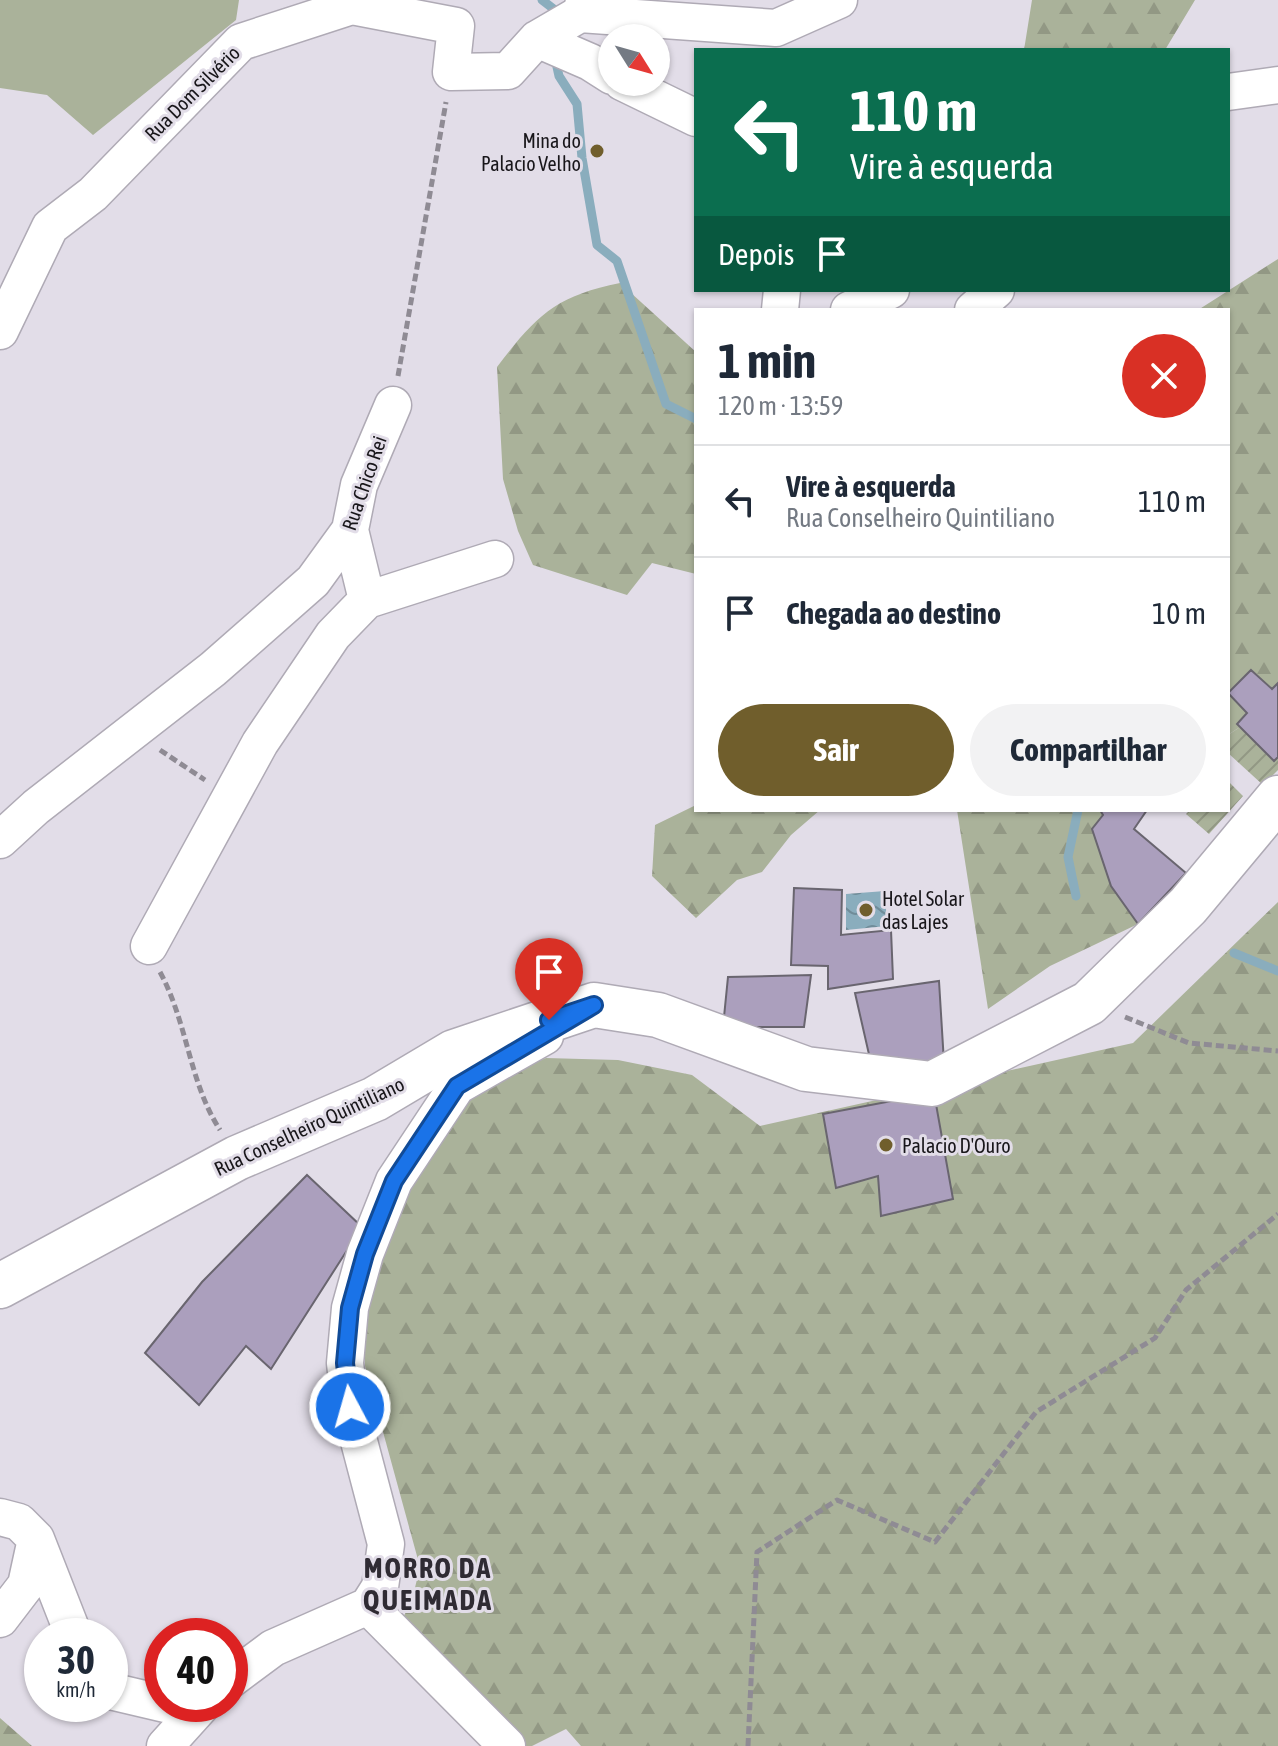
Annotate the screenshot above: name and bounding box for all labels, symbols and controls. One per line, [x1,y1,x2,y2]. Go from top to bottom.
north arrow [598,24,670,96]
map controls [598,24,670,96]
street label: Rua Dom Silvério [140,41,244,145]
text: 110 m [850,79,977,143]
icon: left [718,80,822,184]
place label: Mina do Palacio Velho [481,129,581,175]
marker: Mina do Palacio Velho [588,142,606,160]
text: Vire à esquerda [850,145,1054,187]
icon: arrive [810,232,854,276]
text: Depois [718,237,794,271]
text: 1 min [718,333,816,388]
button: close [1122,334,1206,418]
text: 120 m · 13:59 [718,391,843,421]
street label: Rua Chico Rei [337,433,391,533]
text: Vire à esquerda [786,469,956,503]
icon: left [718,479,762,523]
text: 110 m [1138,484,1206,518]
text: Rua Conselheiro Quintiliano [786,503,1055,533]
icon: arrive [718,591,762,635]
text: Chegada ao destino [786,596,1001,630]
text: 10 m [1152,596,1206,630]
button: Sair [718,704,954,796]
button: Compartilhar [970,704,1206,796]
place label: Hotel Solar das Lajes [882,887,965,933]
marker: Hotel Solar das Lajes [857,901,875,919]
pin [515,938,583,1020]
icon: arrive [527,950,571,994]
street label: Rua Conselheiro Quintiliano [210,1072,408,1180]
place label: Palacio D'Ouro [902,1134,1011,1157]
marker: Palacio D'Ouro [877,1136,895,1154]
position arrow [308,1365,392,1449]
district label: MORRO DA QUEIMADA [363,1552,493,1616]
speed limit sign: 40 [144,1618,248,1722]
text: 30 [57,1637,95,1682]
text: km/h [56,1678,96,1701]

